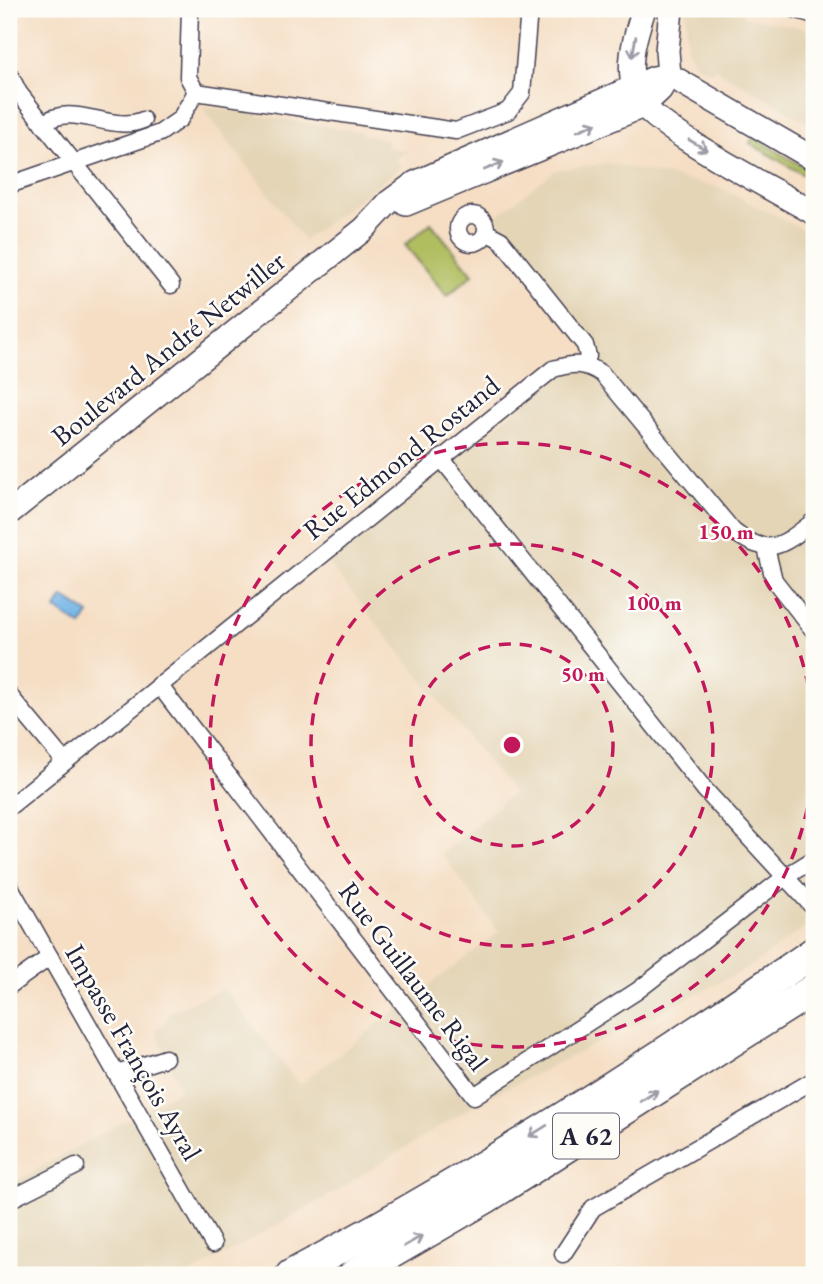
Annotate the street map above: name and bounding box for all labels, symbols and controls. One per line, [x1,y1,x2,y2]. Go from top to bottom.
one-way arrow [627,36,640,58]
one-way arrow [576,120,597,133]
one-way arrow [687,139,707,153]
one-way arrow [483,158,505,171]
street label: Boulevard André Netwiller [44,242,293,453]
street label: Rue Edmond Rostand [295,366,507,547]
text: 150 m [698,518,754,545]
text: 100 m [626,589,682,616]
text: 50 m [561,660,605,687]
centre of rings [500,733,524,757]
street label: Rue Guillaume Rigal [331,874,497,1078]
street label: Impasse François Ayral [57,937,211,1167]
one-way arrow [638,1089,658,1103]
road number: A 62 [553,1114,619,1158]
one-way arrow [529,1124,549,1138]
one-way arrow [403,1234,423,1248]

